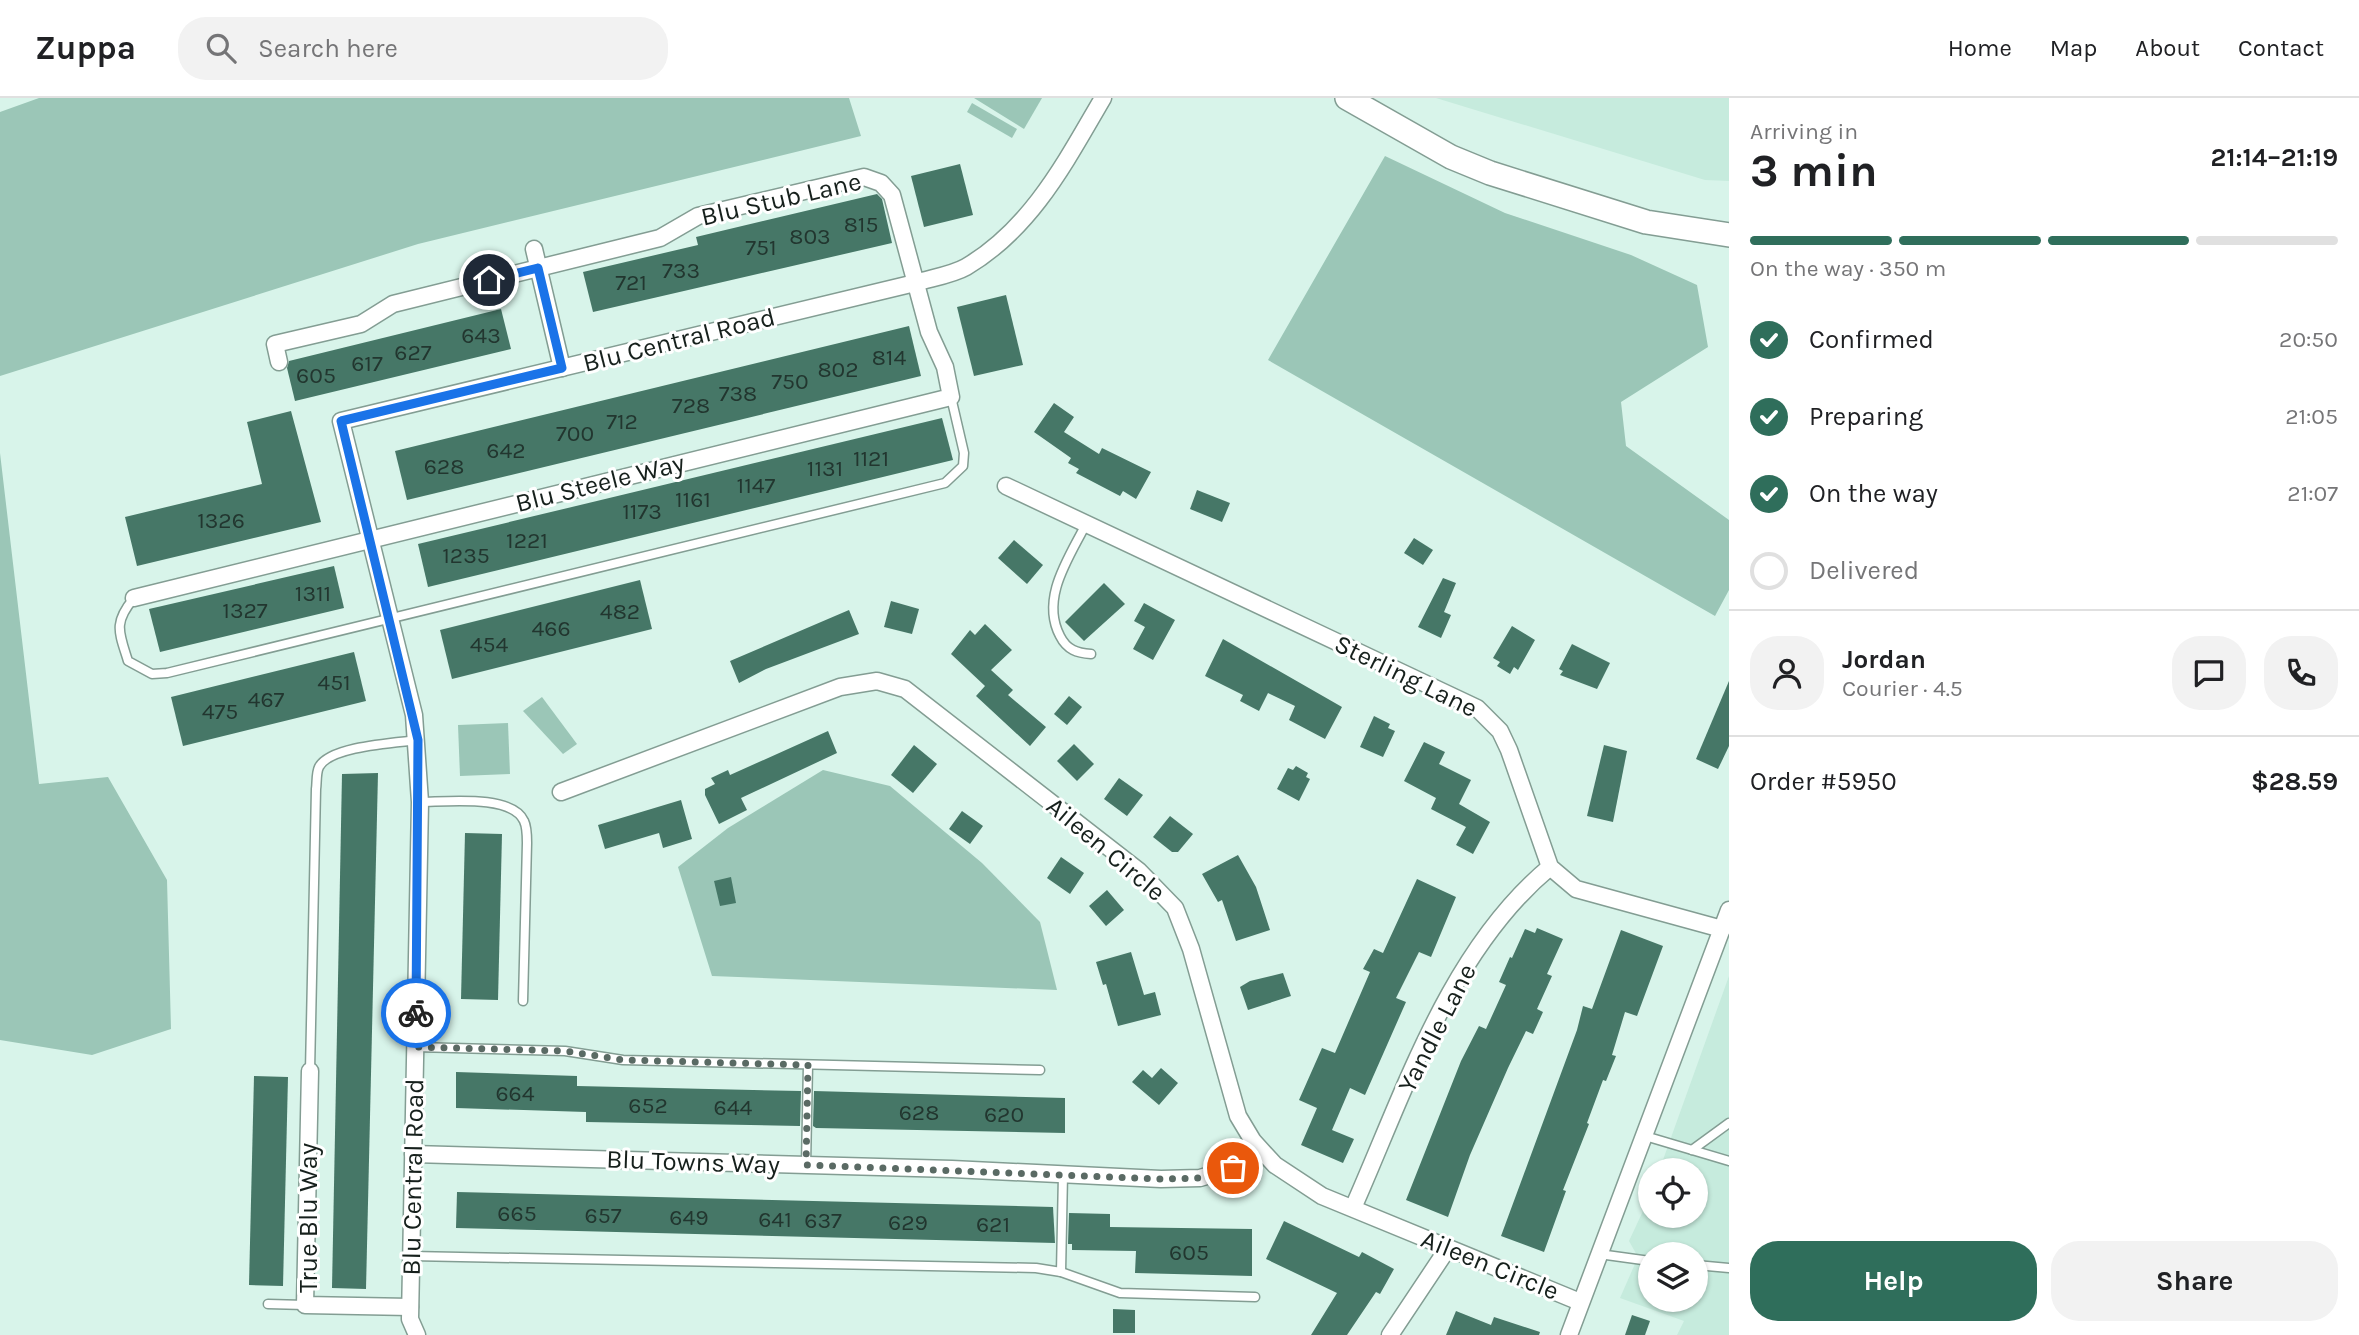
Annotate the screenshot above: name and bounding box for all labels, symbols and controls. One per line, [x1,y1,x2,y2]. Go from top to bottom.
search box [178,17,668,80]
text: Zuppa [35,29,136,67]
icon: search [202,29,240,67]
text: Search here [258,33,398,64]
text: Home [1948,34,2012,62]
text: Map [2050,34,2097,62]
text: About [2135,34,2200,62]
text: Contact [2238,34,2324,62]
text: Arriving in [1750,118,1858,145]
text: 21:14–21:19 [2210,142,2338,173]
text: 3 min [1750,144,1878,198]
street label: Blu Stub Lane [698,165,864,233]
house number: 815 [844,211,878,238]
house number: 803 [789,223,831,250]
house number: 751 [745,234,777,261]
pin [459,250,519,310]
text: On the way · 350 m [1750,255,1946,282]
house number: 733 [662,257,700,284]
icon: home [470,261,508,299]
house number: 721 [615,269,647,296]
street label: Blu Central Road [580,301,778,379]
icon: check [1750,321,1788,359]
house number: 643 [461,322,501,349]
text: Confirmed [1809,324,1934,355]
text: 20:50 [2279,326,2338,353]
house number: 627 [394,339,432,366]
house number: 814 [872,344,906,371]
house number: 617 [351,350,383,377]
house number: 802 [817,356,859,383]
house number: 605 [296,362,336,389]
house number: 750 [771,368,809,395]
house number: 738 [719,380,757,407]
house number: 728 [672,392,710,419]
icon: check [1750,398,1788,436]
text: Preparing [1809,401,1923,432]
text: 21:05 [2285,403,2338,430]
house number: 712 [606,408,638,435]
house number: 700 [556,420,594,447]
house number: 642 [486,437,526,464]
house number: 1121 [853,445,889,472]
street label: Blu Steele Way [512,447,688,519]
house number: 628 [424,453,464,480]
house number: 1131 [807,455,843,482]
house number: 1147 [737,472,776,499]
icon: check [1750,475,1788,513]
text: On the way [1809,478,1938,509]
text: 21:07 [2287,480,2338,507]
house number: 1161 [675,486,711,513]
house number: 1173 [622,498,662,525]
house number: 1326 [197,507,245,534]
house number: 1221 [506,527,548,554]
house number: 1235 [442,542,490,569]
text: Delivered [1809,555,1919,586]
house number: 1311 [295,580,331,607]
house number: 1327 [222,597,268,624]
house number: 482 [600,598,640,625]
house number: 466 [531,615,571,642]
street label: Sterling Lane [1329,628,1483,724]
house number: 454 [470,631,508,658]
button: person [1750,636,1824,710]
button: chat [2172,636,2246,710]
button: phone [2264,636,2338,710]
text: Jordan [1842,644,1926,675]
house number: 451 [317,669,351,696]
text: Courier · 4.5 [1842,675,1963,702]
house number: 467 [248,686,285,713]
house number: 475 [202,698,238,725]
text: Order #5950 [1750,766,1897,797]
text: $28.59 [2251,766,2338,797]
street label: Aileen Circle [1040,790,1172,908]
street label: Yandle Lane [1391,958,1483,1098]
courier [381,978,451,1048]
icon: bike [397,994,435,1032]
street label: Blu Central Road [396,1078,430,1276]
house number: 664 [495,1080,535,1107]
house number: 652 [628,1092,668,1119]
house number: 644 [714,1094,753,1121]
house number: 628 [899,1099,939,1126]
house number: 620 [984,1101,1024,1128]
pin [1203,1138,1263,1198]
street label: True Blu Way [293,1143,324,1293]
street label: Blu Towns Way [606,1143,780,1181]
icon: bag [1214,1149,1252,1187]
map controls [1638,1158,1708,1312]
button: locate [1638,1158,1708,1228]
house number: 665 [497,1200,537,1227]
house number: 657 [585,1202,622,1229]
house number: 649 [669,1204,709,1231]
house number: 641 [758,1206,792,1233]
house number: 637 [804,1207,842,1234]
house number: 629 [888,1209,928,1236]
house number: 621 [976,1211,1010,1238]
street label: Aileen Circle [1417,1223,1563,1307]
house number: 605 [1169,1239,1209,1266]
button: Help [1750,1241,2037,1321]
button: Share [2051,1241,2338,1321]
button: layers [1638,1242,1708,1312]

